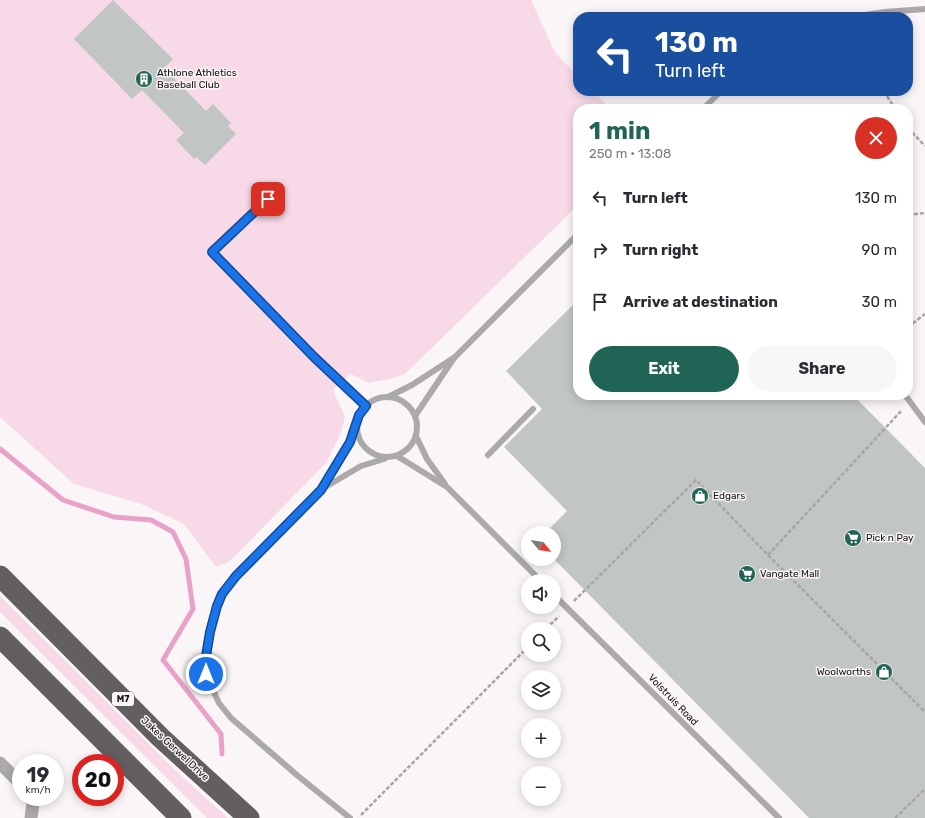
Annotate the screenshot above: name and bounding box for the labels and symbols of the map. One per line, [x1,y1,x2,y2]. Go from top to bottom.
place label: Athlone Athletics Baseball Club [157,67,237,91]
building icon: Athlone Athletics Baseball Club [134,69,154,89]
pin [251,182,285,216]
shop icon: Edgars [690,486,710,506]
place label: Edgars [713,490,745,502]
north arrow [521,526,561,566]
supermarket icon: Pick n Pay [843,528,863,548]
place label: Pick n Pay [866,532,914,544]
supermarket icon: Vangate Mall [737,564,757,584]
place label: Vangate Mall [760,568,819,580]
position arrow [185,653,227,695]
shop icon: Woolworths [874,662,894,682]
place label: Woolworths [817,666,871,678]
street label: Volstruis Road [646,672,701,728]
road number: M7 [112,692,134,706]
street label: Jakes Gerwel Drive [139,714,212,784]
speed limit sign: 20 [72,754,124,806]

